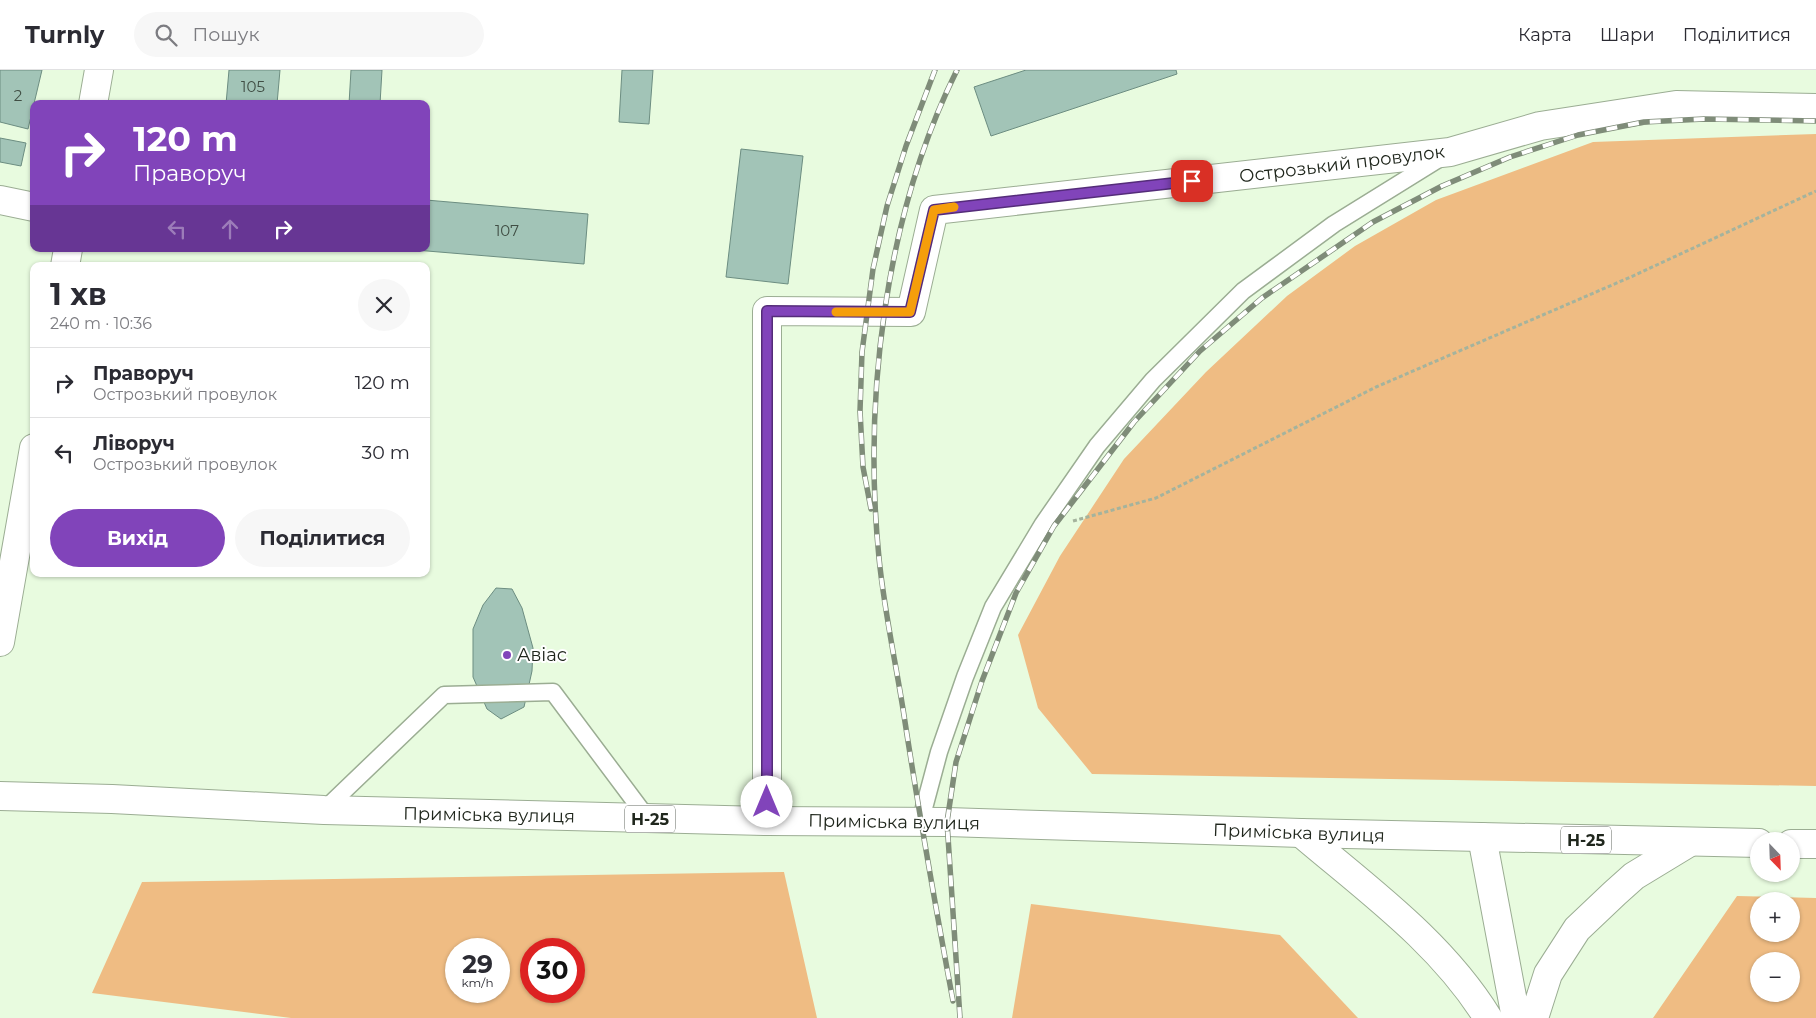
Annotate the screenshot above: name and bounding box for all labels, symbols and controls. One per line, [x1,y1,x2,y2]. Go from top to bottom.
search box [134,12,484,57]
text: Turnly [25,20,104,49]
icon: search [152,21,180,49]
text: Пошук [192,23,260,46]
text: Карта [1518,24,1572,46]
text: Шари [1600,24,1655,46]
text: Поділитися [1683,24,1791,46]
house number: 105 [241,77,265,96]
house number: 2 [14,86,22,105]
text: 120 m [133,117,238,160]
icon: right [50,120,115,185]
street label: Острозький провулок [1238,140,1447,188]
text: Праворуч [133,160,247,187]
pin [1171,160,1213,202]
icon: arrive [1178,167,1206,195]
icon: left [163,215,191,243]
icon: ahead [216,215,244,243]
icon: right [269,215,297,243]
house number: 107 [495,221,519,240]
text: 1 хв [50,276,107,313]
button: close [358,279,410,331]
text: 240 m · 10:36 [50,314,152,333]
text: Праворуч [93,362,194,385]
icon: right [50,369,78,397]
text: 120 m [355,371,410,394]
text: Острозький провулок [93,385,277,404]
text: Ліворуч [93,432,175,455]
icon: left [50,439,78,467]
text: 30 m [362,441,410,464]
text: Острозький провулок [93,455,277,474]
button: Вихід [50,509,225,567]
button: Поділитися [235,509,410,567]
place label: Авіас [517,644,567,666]
marker: Авіас [501,649,513,661]
position arrow [740,775,792,827]
street label: Приміська вулиця [403,803,575,827]
road number: Н-25 [625,806,675,832]
street label: Приміська вулиця [808,810,980,834]
street label: Приміська вулиця [1213,819,1385,847]
road number: Н-25 [1561,826,1611,854]
north arrow [1750,832,1800,882]
map controls [1750,832,1800,1002]
button: + [1750,892,1800,942]
speed limit sign: 30 [520,938,585,1003]
text: 29 [462,949,493,979]
button: − [1750,952,1800,1002]
text: km/h [461,975,494,990]

